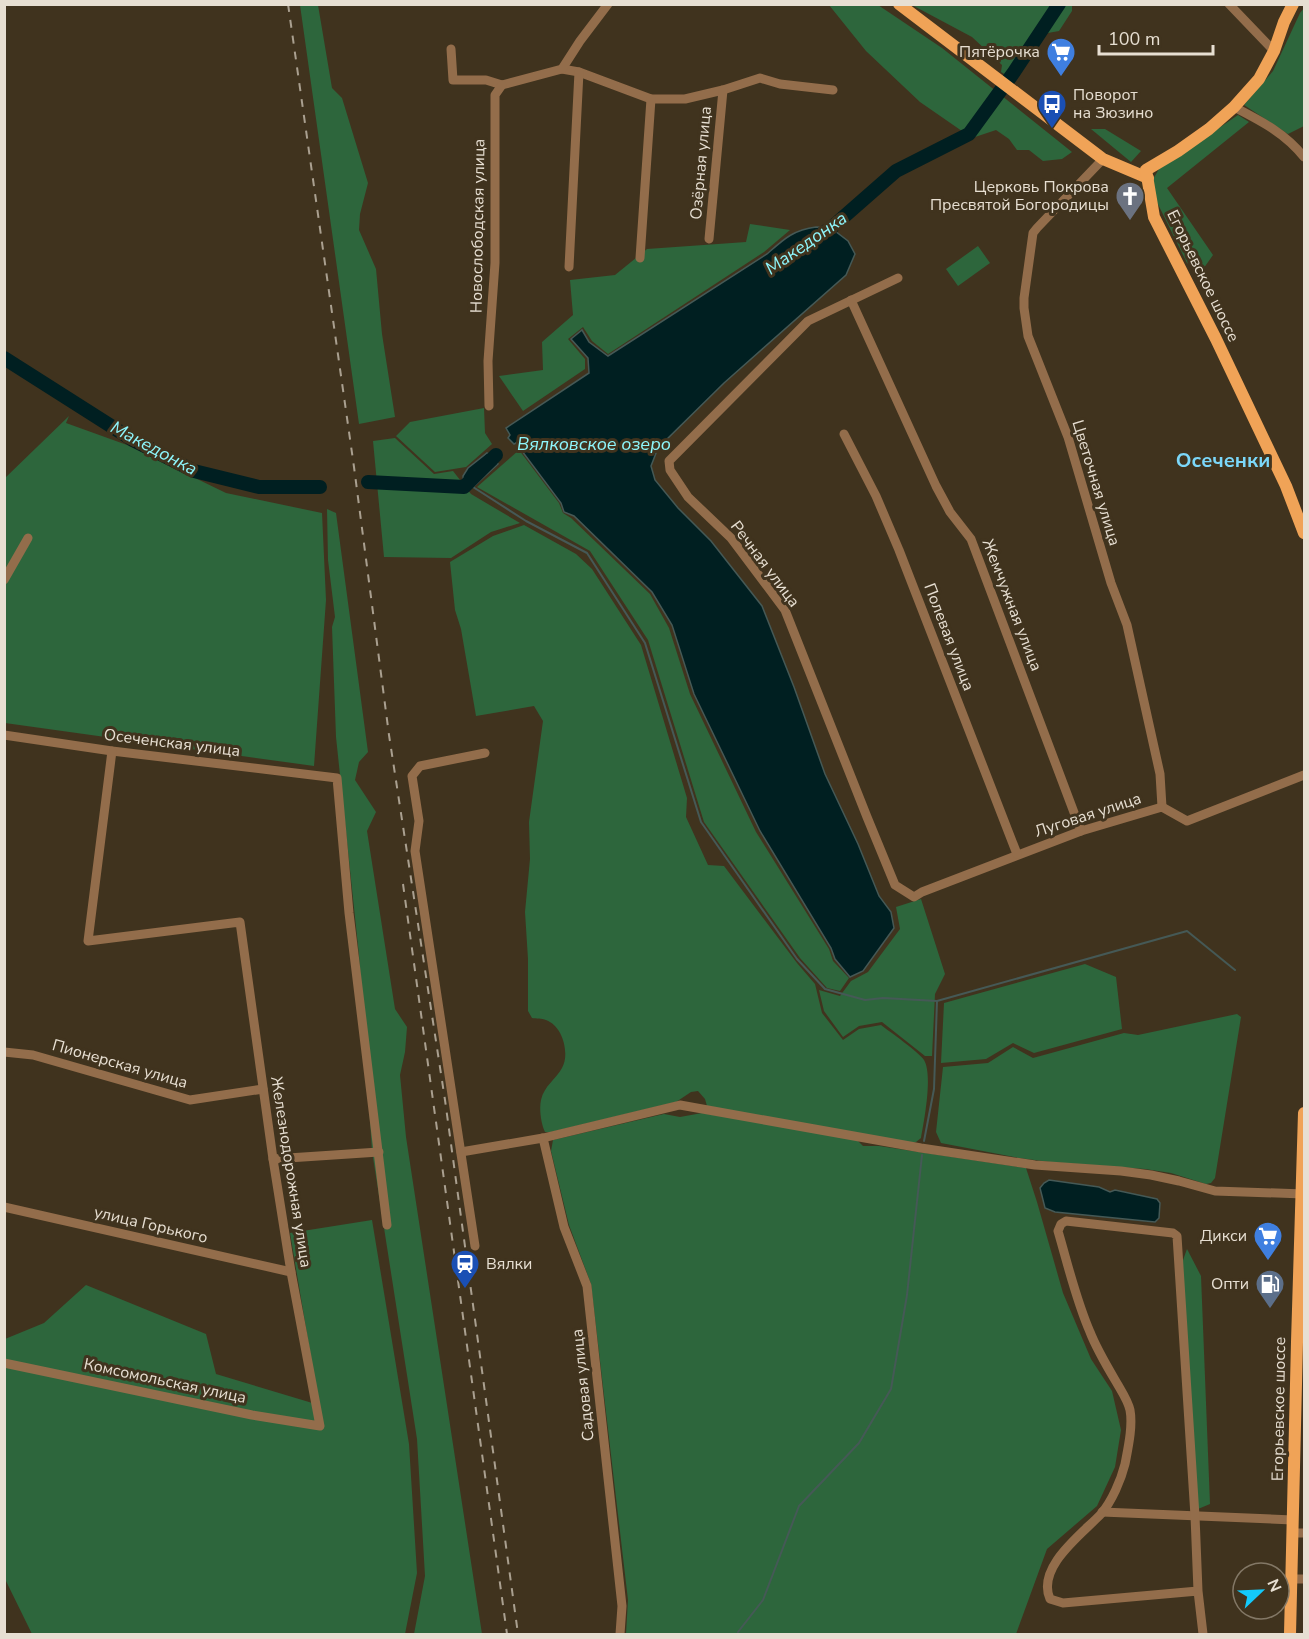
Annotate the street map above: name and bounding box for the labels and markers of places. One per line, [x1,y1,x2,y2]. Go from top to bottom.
supermarket icon: Пятёрочка [1045,36,1077,78]
place label: Пятёрочка [959,41,1040,63]
place label: Поворот на Зюзино [1073,84,1153,124]
bus stop icon: Поворот на Зюзино [1036,88,1068,130]
place label: Церковь Покрова Пресвятой Богородицы [930,176,1109,216]
church icon: Церковь Покрова Пресвятой Богородицы [1114,180,1146,222]
supermarket icon: Дикси [1252,1220,1284,1262]
place label: Дикси [1200,1225,1247,1247]
station icon: Вялки [449,1248,481,1290]
place label: Вялки [486,1253,532,1275]
fuel station icon: Опти [1254,1268,1286,1310]
place label: Опти [1211,1273,1249,1295]

